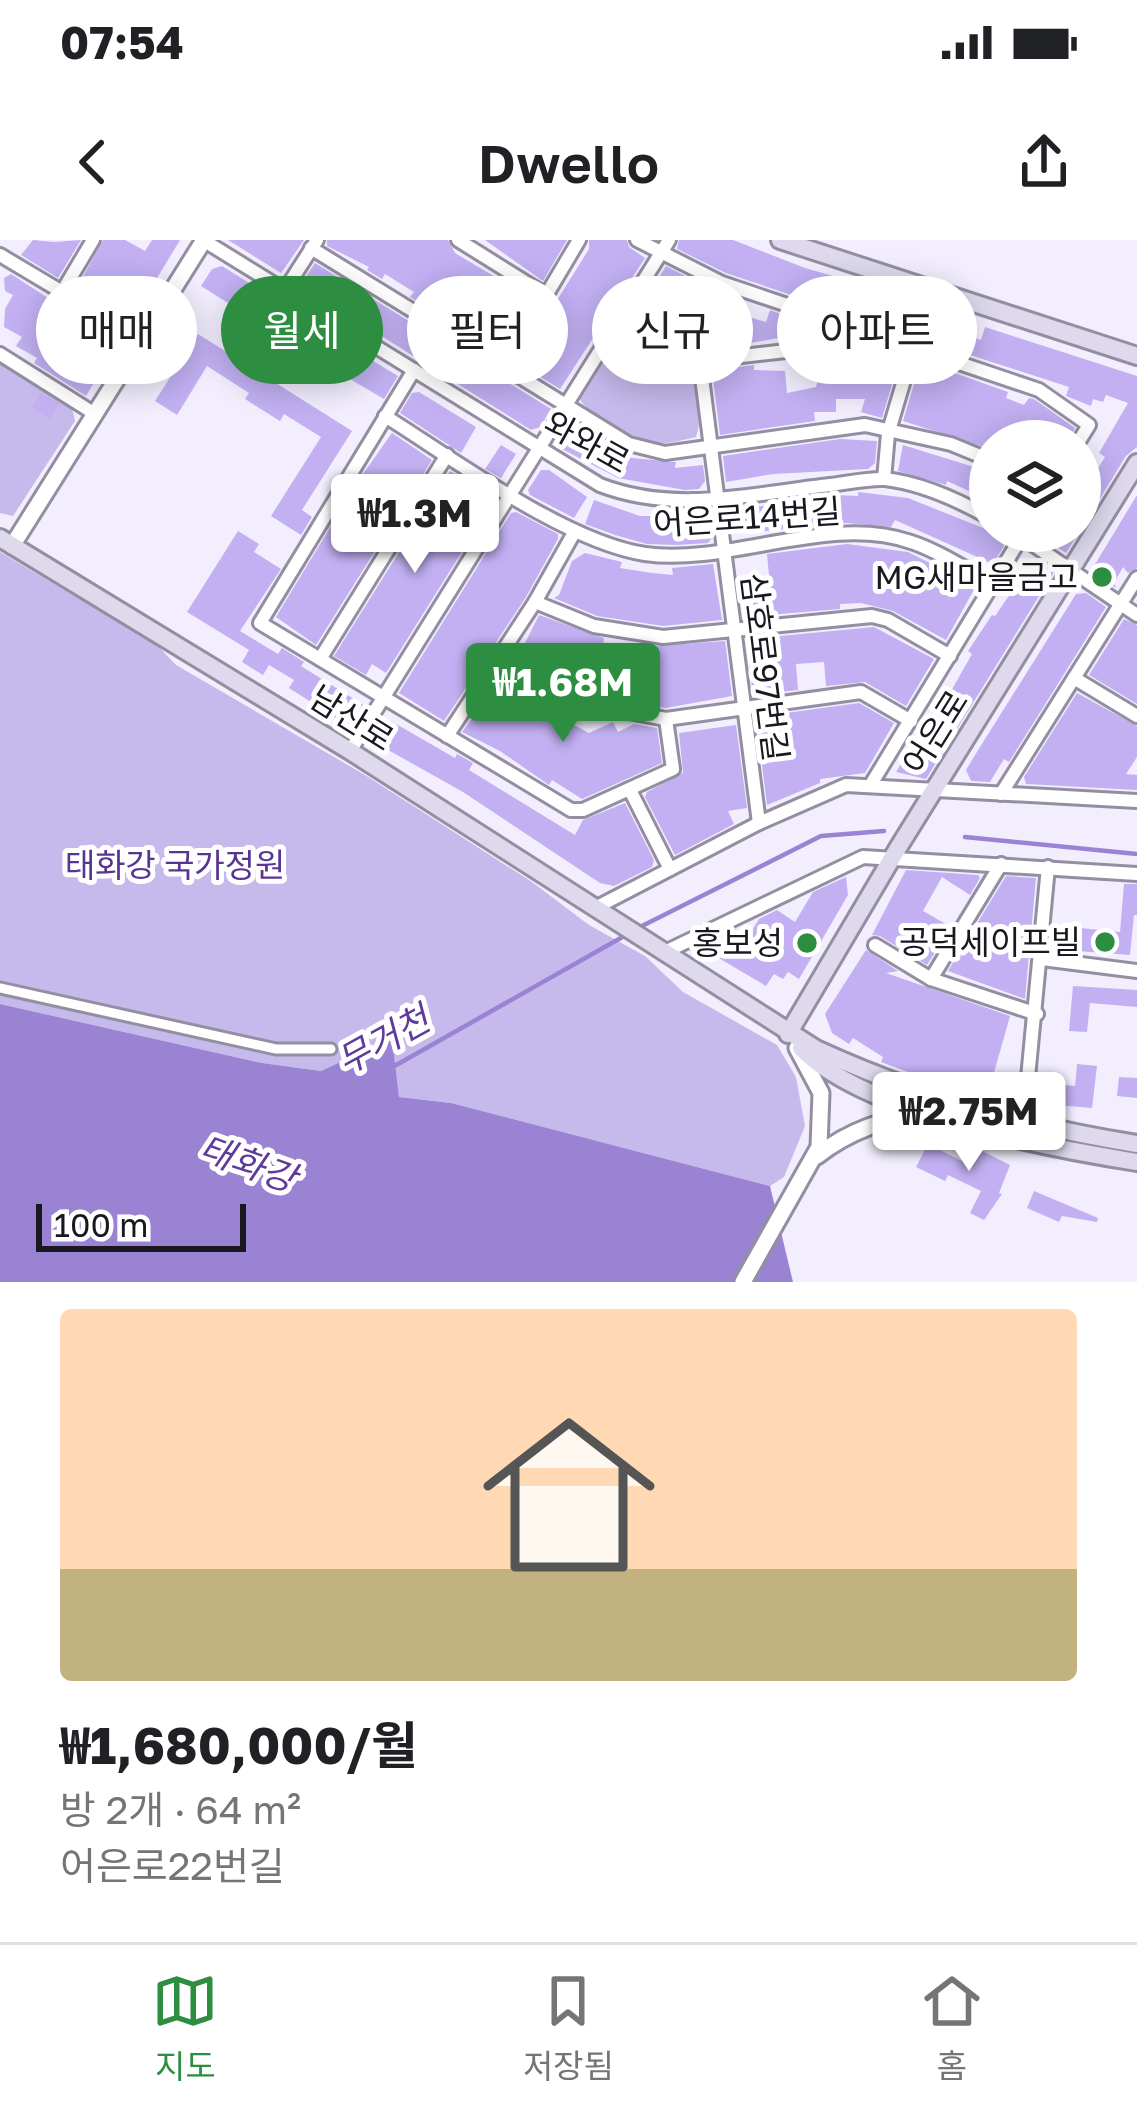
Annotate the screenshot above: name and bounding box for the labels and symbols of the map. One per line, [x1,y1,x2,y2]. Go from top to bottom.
street label: 와와로 [538,402,637,481]
pin: ₩1.3M [331,474,499,576]
street label: 어은로14번길 [652,490,842,543]
place label: MG새마을금고 [875,557,1078,596]
marker: MG새마을금고 [1089,564,1115,590]
street label: 삼호로97번길 [735,571,796,763]
pin: ₩1.68M [465,643,661,745]
street label: 남산로 [303,677,401,758]
street label: 어은로 [894,683,975,781]
park label: 태화강 국가정원 [65,845,285,884]
place label: 공덕세이프빌 [899,922,1081,961]
place label: 홍보성 [692,923,783,962]
marker: 공덕세이프빌 [1092,929,1118,955]
marker: 홍보성 [794,930,820,956]
water label: 무거천 [329,995,440,1082]
pin: ₩2.75M [871,1072,1067,1174]
water label: 태화강 [194,1125,307,1201]
scale bar [36,1198,246,1251]

